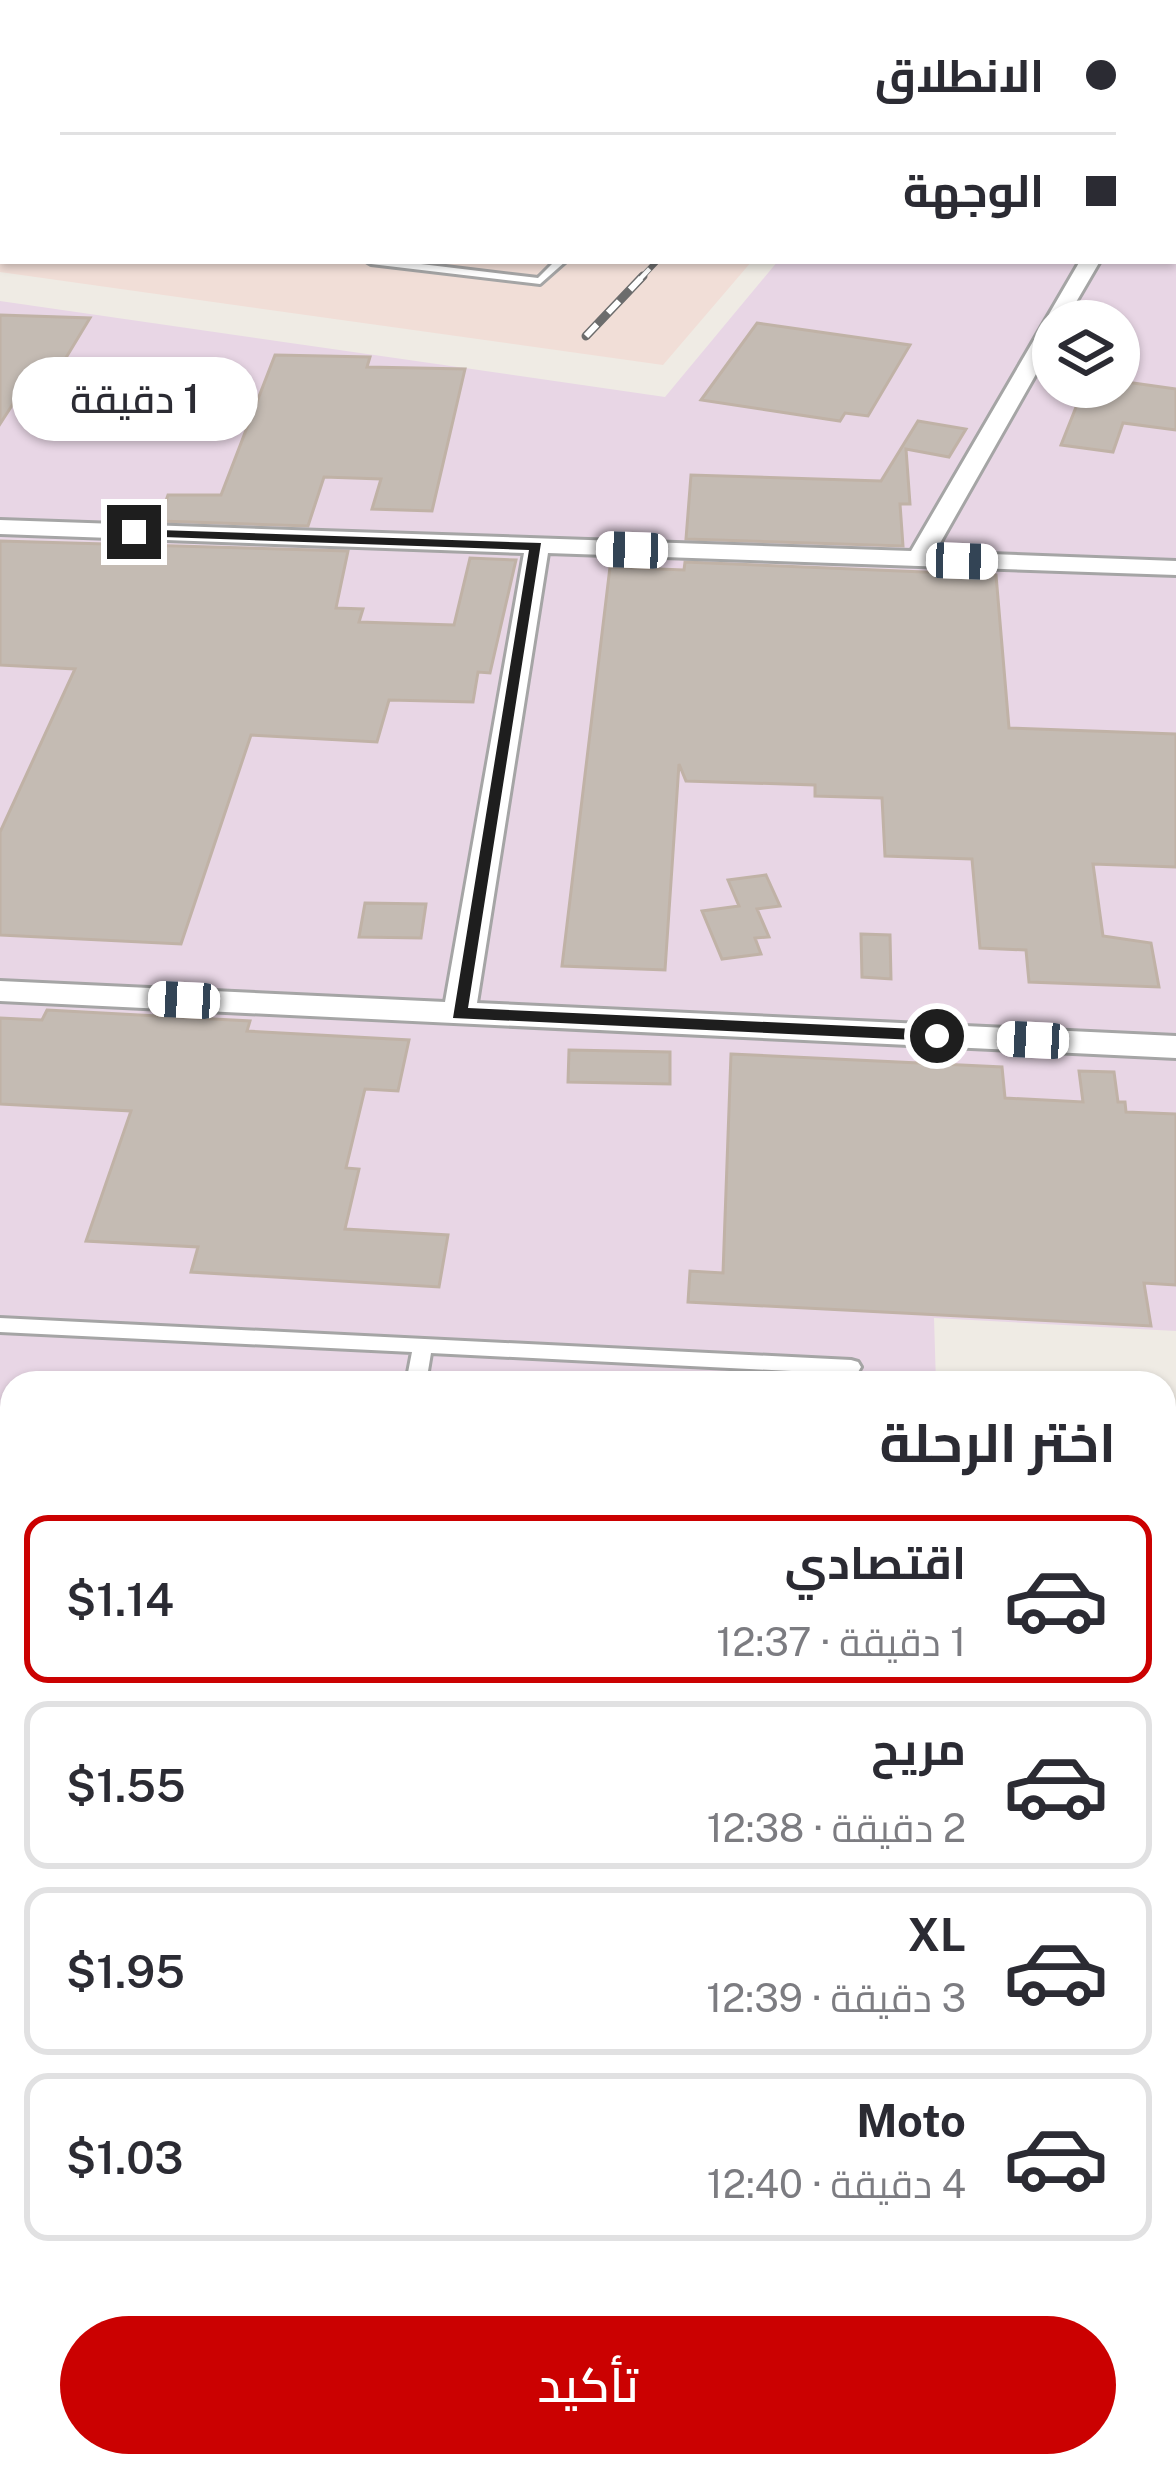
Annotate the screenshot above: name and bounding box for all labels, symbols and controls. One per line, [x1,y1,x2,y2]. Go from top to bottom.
text: الانطلاق [875,49,1044,102]
text: الوجهة [903,164,1044,217]
map controls [1032,300,1140,408]
button: layers [1032,300,1140,408]
callout: 1 دقيقة [11,358,257,442]
text: 1 دقيقة [70,376,200,422]
route end [107,505,161,559]
car [595,531,669,569]
car [925,542,999,580]
car [147,980,221,1020]
route start [910,1009,964,1063]
car [996,1020,1070,1060]
text: اختر الرحلة [879,1411,1116,1474]
text: اقتصادي [785,1536,966,1589]
icon: car [1002,1545,1110,1653]
text: $1.14 [66,1573,174,1626]
text: 1 دقيقة · 12:37 [716,1619,966,1665]
text: مريح [871,1722,966,1775]
icon: car [1002,1731,1110,1839]
text: $1.55 [66,1759,186,1812]
text: 2 دقيقة · 12:38 [707,1805,966,1851]
text: XL [908,1908,966,1961]
icon: car [1002,1917,1110,2025]
text: $1.95 [66,1945,185,1998]
text: 3 دقيقة · 12:39 [706,1975,966,2021]
text: Moto [856,2094,966,2147]
icon: car [1002,2103,1110,2211]
text: $1.03 [66,2131,184,2184]
text: 4 دقيقة · 12:40 [707,2161,966,2207]
button: تأكيد [60,2316,1116,2454]

